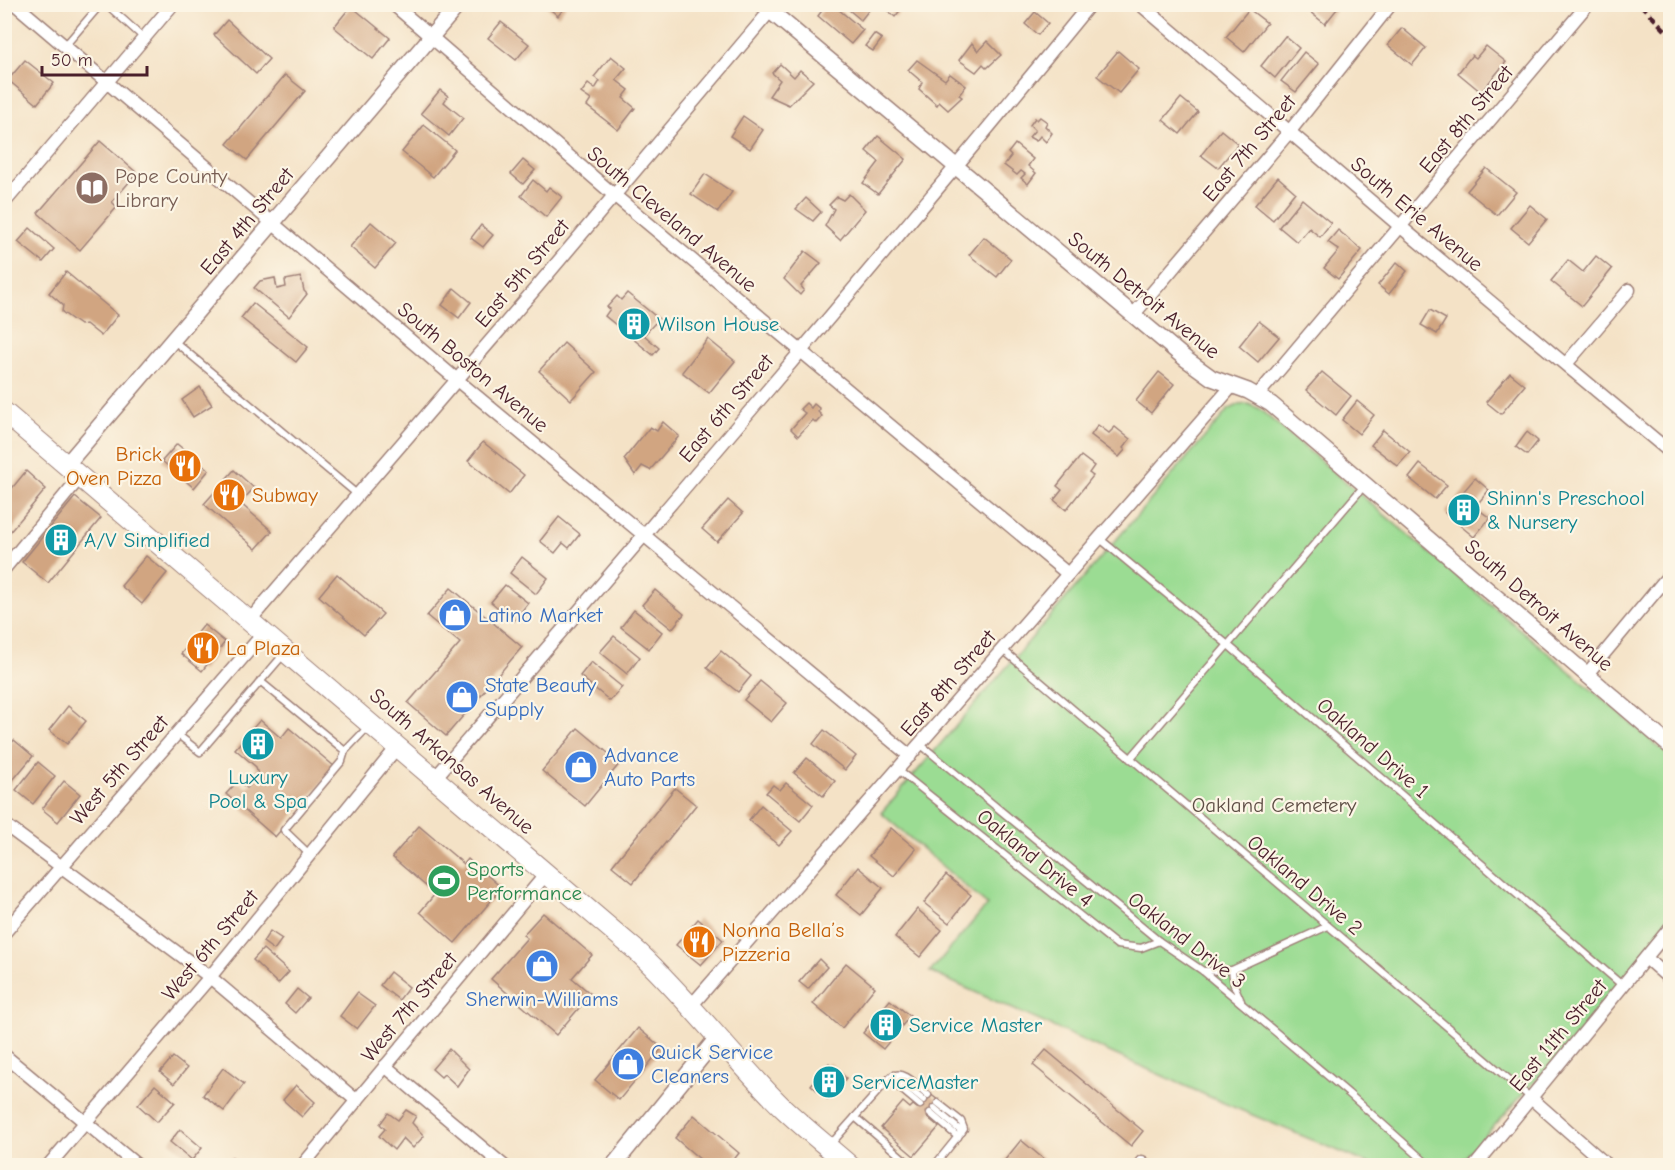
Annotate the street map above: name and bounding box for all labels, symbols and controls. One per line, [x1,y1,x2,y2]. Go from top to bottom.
scale bar [42,39,147,77]
text: 50 m [51,50,93,71]
street label: East 8th Street [1414,60,1519,178]
street label: East 7th Street [1197,89,1301,206]
street label: South Cleveland Avenue [582,141,762,297]
street label: South Erie Avenue [1346,152,1488,276]
street label: East 4th Street [195,162,299,279]
place label: Pope County Library [115,164,228,212]
library icon: Pope County Library [74,170,110,206]
street label: East 5th Street [470,213,575,332]
street label: South Detroit Avenue [1063,226,1225,364]
street label: South Boston Avenue [393,297,553,437]
building icon: Wilson House [616,306,652,342]
place label: Wilson House [657,312,779,336]
street label: East 6th Street [674,348,779,467]
place label: Brick Oven Pizza [66,442,162,490]
restaurant icon: Brick Oven Pizza [167,448,203,484]
restaurant icon: Subway [211,477,247,513]
place label: Subway [252,483,318,507]
place label: Shinn's Preschool & Nursery [1487,486,1645,534]
building icon: Shinn's Preschool & Nursery [1446,492,1482,528]
building icon: A/V Simplified [43,522,79,558]
place label: A/V Simplified [84,528,210,552]
street label: South Detroit Avenue [1460,534,1618,676]
shop icon: Latino Market [437,597,473,633]
place label: Latino Market [478,603,604,627]
street label: East 8th Street [895,624,1001,741]
restaurant icon: La Plaza [185,630,221,666]
place label: La Plaza [226,636,301,660]
place label: State Beauty Supply [485,673,597,721]
shop icon: State Beauty Supply [444,679,480,715]
street label: South Arkansas Avenue [365,683,539,839]
street label: Oakland Drive 1 [1312,693,1434,803]
street label: West 5th Street [65,710,174,830]
building icon: Luxury Pool & Spa [240,726,276,762]
place label: Advance Auto Parts [604,743,695,791]
shop icon: Advance Auto Parts [563,749,599,785]
place label: Luxury Pool & Spa [209,765,307,813]
park label: Oakland Cemetery [1192,793,1357,817]
street label: Oakland Drive 4 [972,804,1098,912]
street label: Oakland Drive 2 [1243,830,1367,940]
place label: Sports Performance [467,857,582,905]
sports icon: Sports Performance [426,863,462,899]
street label: West 6th Street [157,884,264,1005]
street label: Oakland Drive 3 [1123,887,1251,993]
place label: Nonna Bella’s Pizzeria [722,918,844,966]
restaurant icon: Nonna Bella’s Pizzeria [681,924,717,960]
street label: West 7th Street [356,946,462,1067]
shop icon: Sherwin-Williams [524,948,560,984]
street label: East 11th Street [1504,973,1612,1096]
place label: Sherwin-Williams [466,987,618,1011]
building icon: Service Master [868,1007,904,1043]
place label: Service Master [909,1013,1043,1037]
place label: Quick Service Cleaners [651,1040,773,1088]
shop icon: Quick Service Cleaners [610,1046,646,1082]
building icon: ServiceMaster [811,1064,847,1100]
place label: ServiceMaster [852,1070,979,1094]

